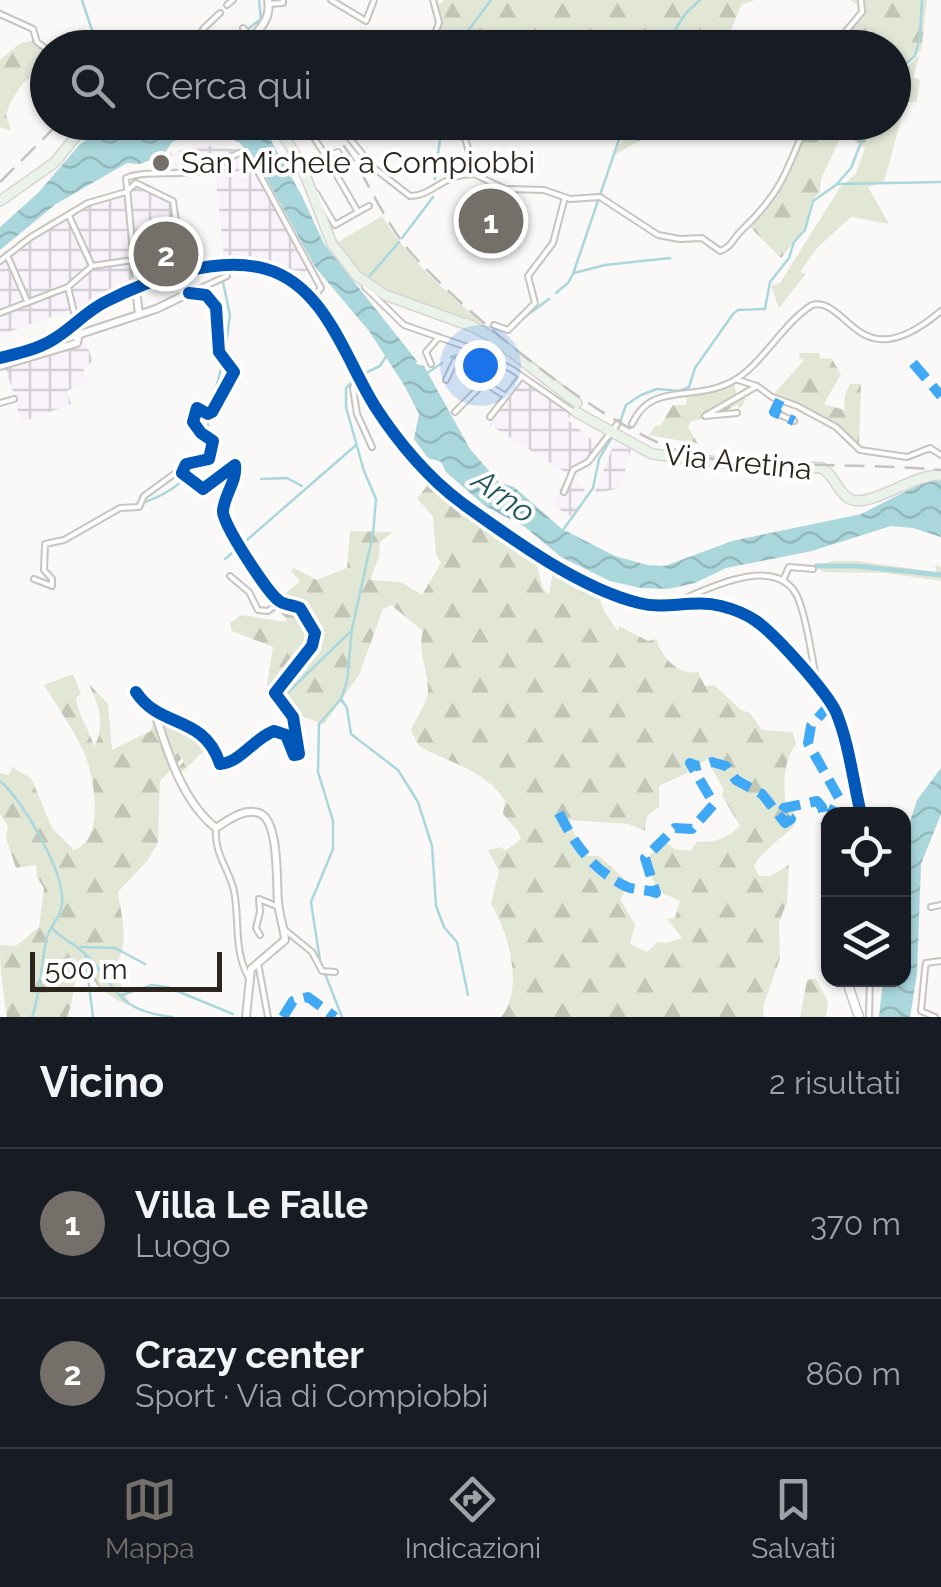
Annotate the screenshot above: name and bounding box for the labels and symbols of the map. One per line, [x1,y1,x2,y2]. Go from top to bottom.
place label: San Michele a Compiobbi [181,145,535,180]
marker: San Michele a Compiobbi [150,152,172,174]
pin: 1 [458,184,524,258]
pin: 2 [134,216,198,292]
your location [455,340,506,391]
street label: Via Aretina [663,436,814,487]
water label: Arno [464,459,543,531]
scale bar [30,947,222,991]

